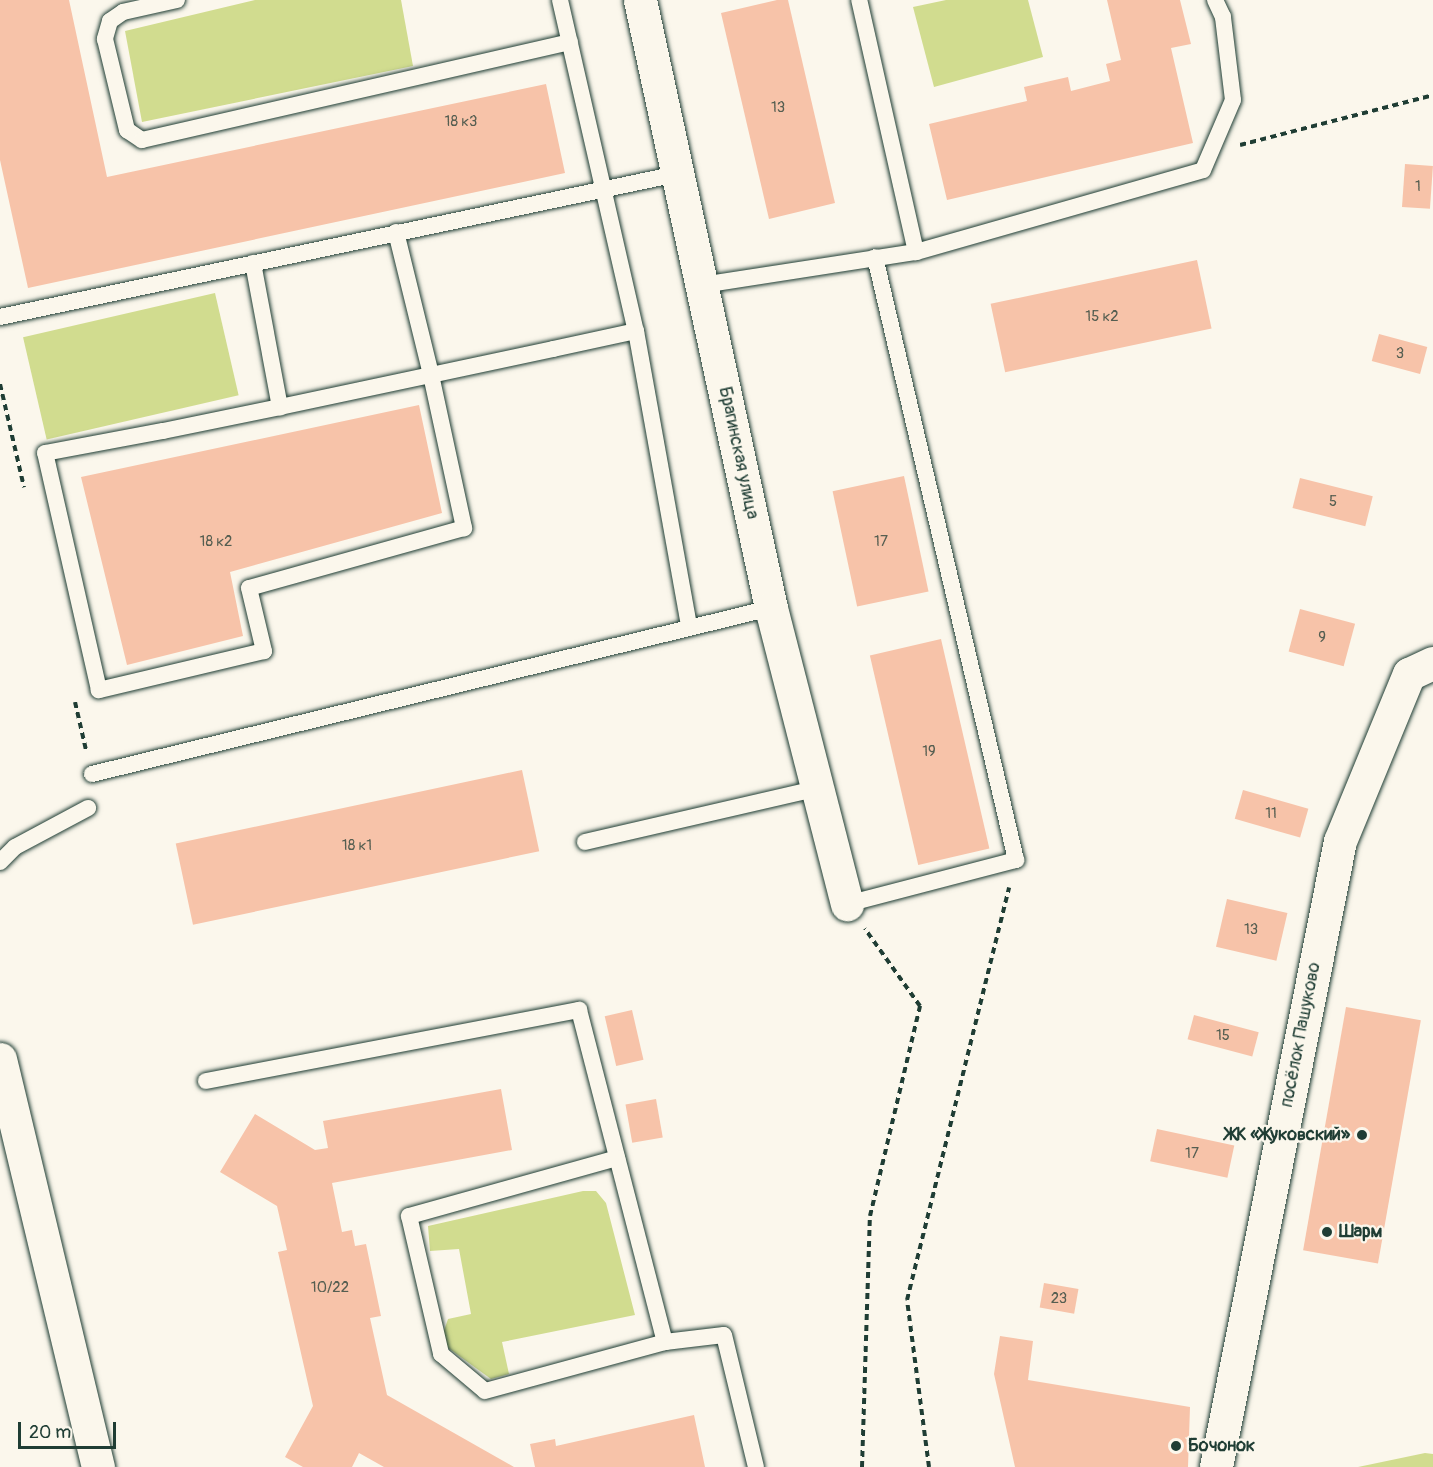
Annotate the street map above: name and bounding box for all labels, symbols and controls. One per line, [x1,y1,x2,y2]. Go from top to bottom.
house number: 13 [771,99,785,117]
house number: 18 к3 [445,113,477,131]
house number: 1 [1415,178,1421,196]
house number: 15 к2 [1085,308,1119,326]
house number: 3 [1396,345,1404,363]
street label: Брагинская улица [713,385,763,521]
house number: 5 [1329,493,1337,511]
house number: 18 к2 [200,533,232,551]
house number: 17 [874,533,888,551]
house number: 9 [1318,629,1326,647]
house number: 19 [922,743,936,761]
house number: 11 [1265,805,1277,823]
house number: 18 к1 [342,837,372,855]
house number: 13 [1244,921,1258,939]
street label: посёлок Пашуково [1276,961,1326,1109]
house number: 15 [1216,1027,1230,1045]
place label: ЖК «Жуковский» [1225,1124,1350,1146]
marker: ЖК «Жуковский» [1355,1128,1369,1142]
house number: 17 [1185,1145,1199,1163]
place label: Шарм [1339,1221,1382,1243]
marker: Шарм [1320,1225,1334,1239]
house number: 10/22 [311,1279,349,1297]
house number: 23 [1051,1290,1067,1308]
scale bar [21,1410,118,1448]
text: 20 m [29,1421,71,1444]
place label: Бочонок [1188,1435,1255,1457]
marker: Бочонок [1169,1439,1183,1453]

